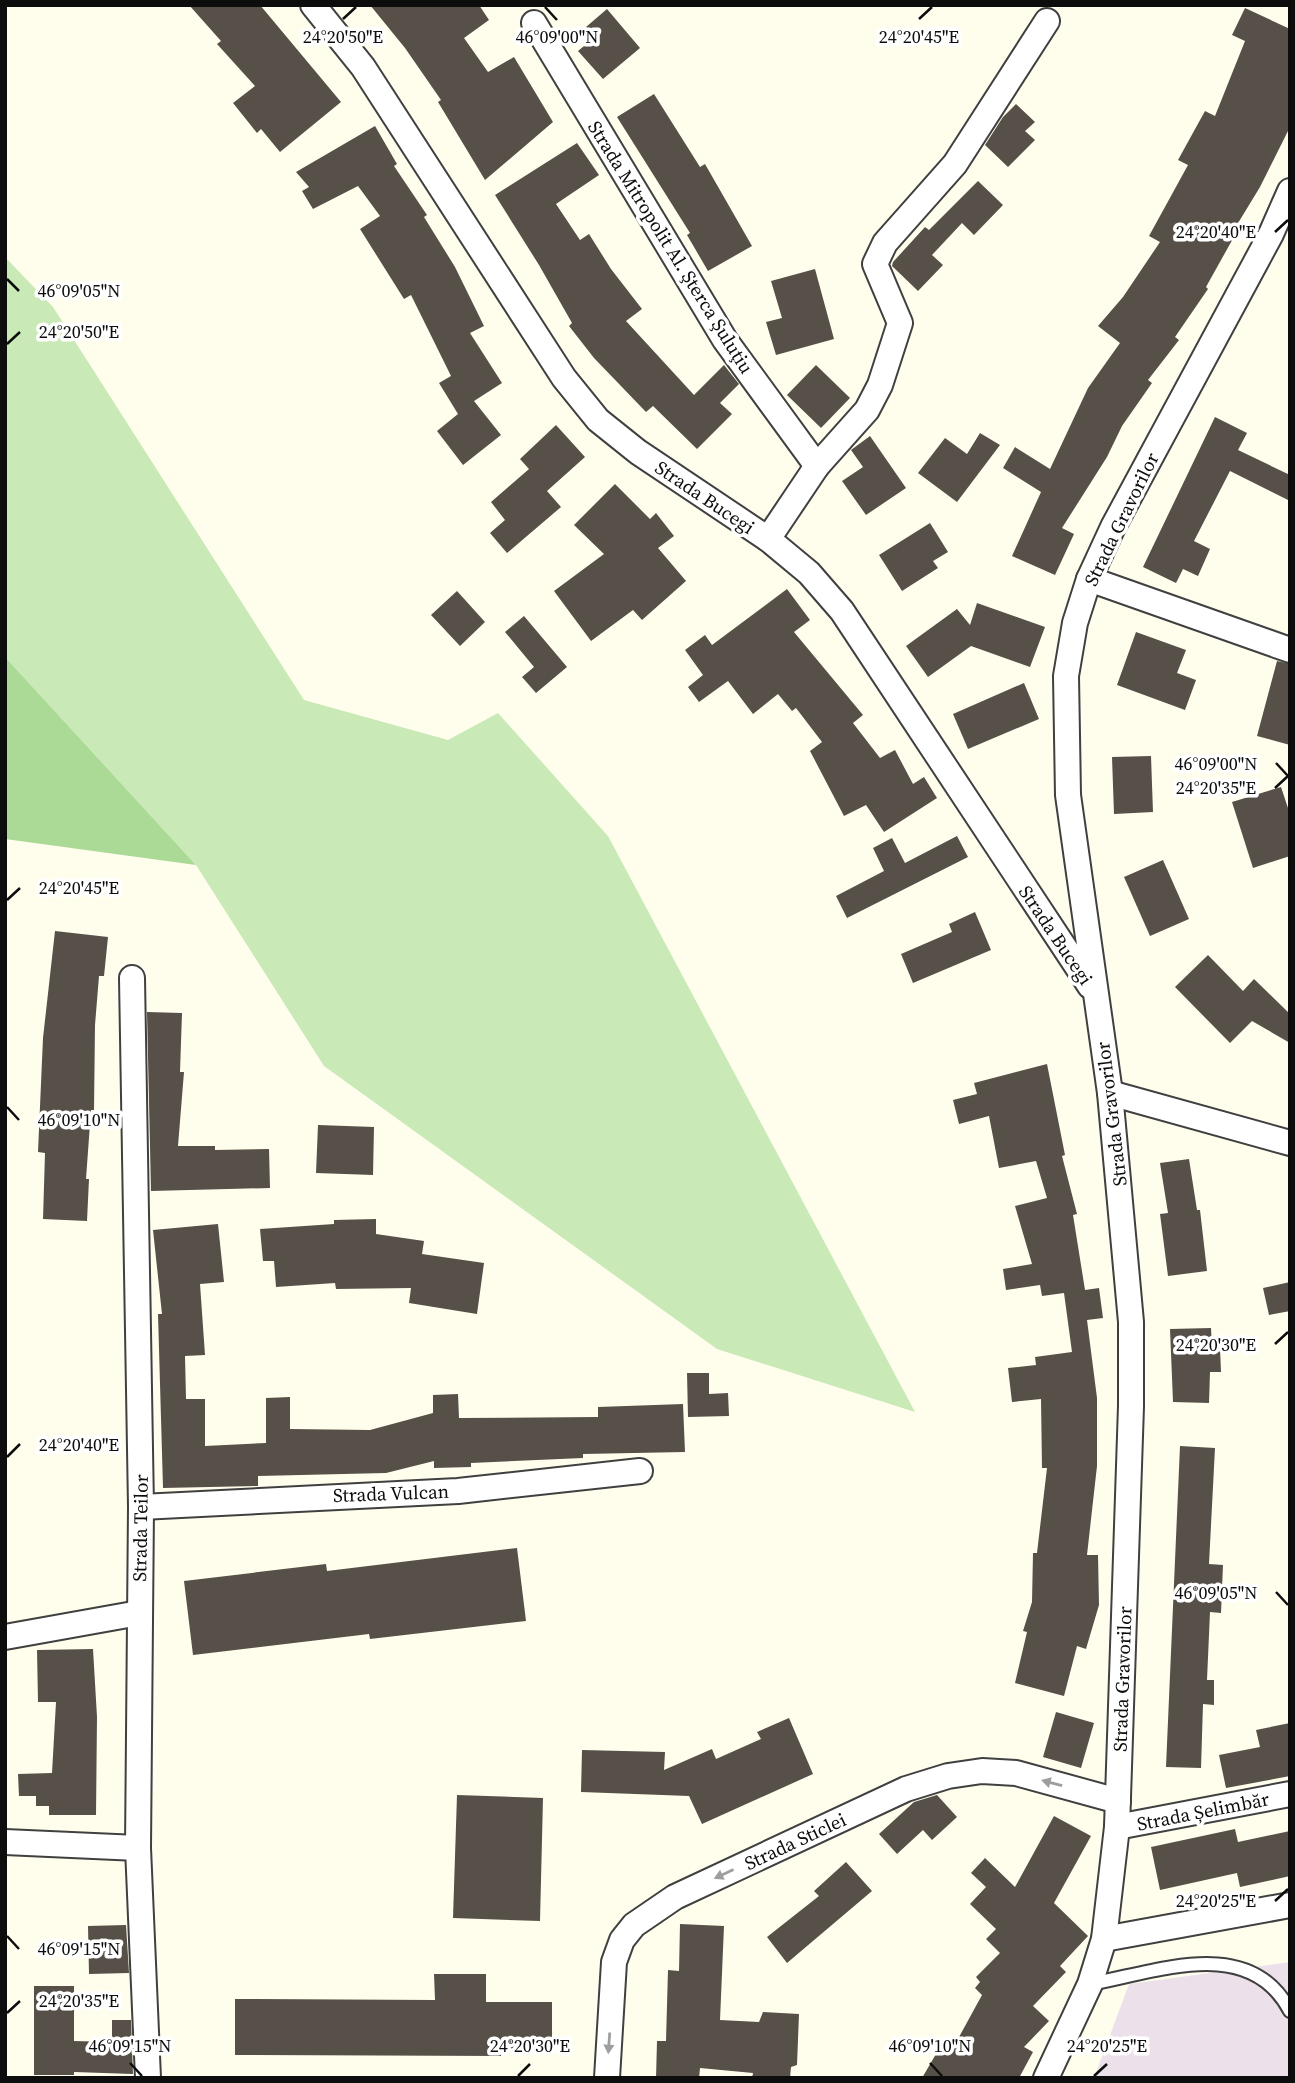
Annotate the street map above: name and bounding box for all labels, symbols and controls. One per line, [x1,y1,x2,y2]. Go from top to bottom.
text: 24°20'50"E [303,24,383,49]
text: 46°09'00"N [516,24,598,49]
text: 24°20'45"E [879,24,959,49]
street label: Strada Mitropolit Al. Şterca Şuluţiu [582,116,760,378]
text: 24°20'40"E [1176,219,1256,244]
text: 46°09'05"N [38,278,120,303]
text: 24°20'50"E [39,319,119,344]
street label: Strada Gravorilor [1077,448,1165,590]
street label: Strada Bucegi [650,454,760,540]
text: 46°09'00"N [1175,751,1257,776]
text: 24°20'35"E [1176,775,1256,800]
text: 24°20'45"E [39,875,119,900]
street label: Strada Bucegi [1013,880,1099,990]
street label: Strada Gravorilor [1089,1040,1133,1188]
text: 46°09'10"N [38,1107,120,1132]
text: 24°20'30"E [1176,1332,1256,1357]
text: 24°20'40"E [39,1432,119,1457]
street label: Strada Teilor [126,1474,154,1582]
street label: Strada Vulcan [333,1478,449,1508]
text: 46°09'05"N [1175,1580,1257,1605]
street label: Strada Gravorilor [1106,1606,1138,1752]
one-way arrow [1041,1777,1063,1788]
street label: Strada Șelimbăr [1135,1785,1271,1837]
street label: Strada Sticlei [740,1806,850,1876]
one-way arrow [714,1868,734,1880]
text: 24°20'25"E [1176,1888,1256,1913]
text: 46°09'15"N [38,1936,120,1961]
text: 24°20'35"E [39,1988,119,2013]
one-way arrow [603,2032,614,2054]
text: 46°09'15"N [89,2033,171,2058]
text: 24°20'30"E [490,2033,570,2058]
text: 46°09'10"N [889,2033,971,2058]
text: 24°20'25"E [1067,2033,1147,2058]

